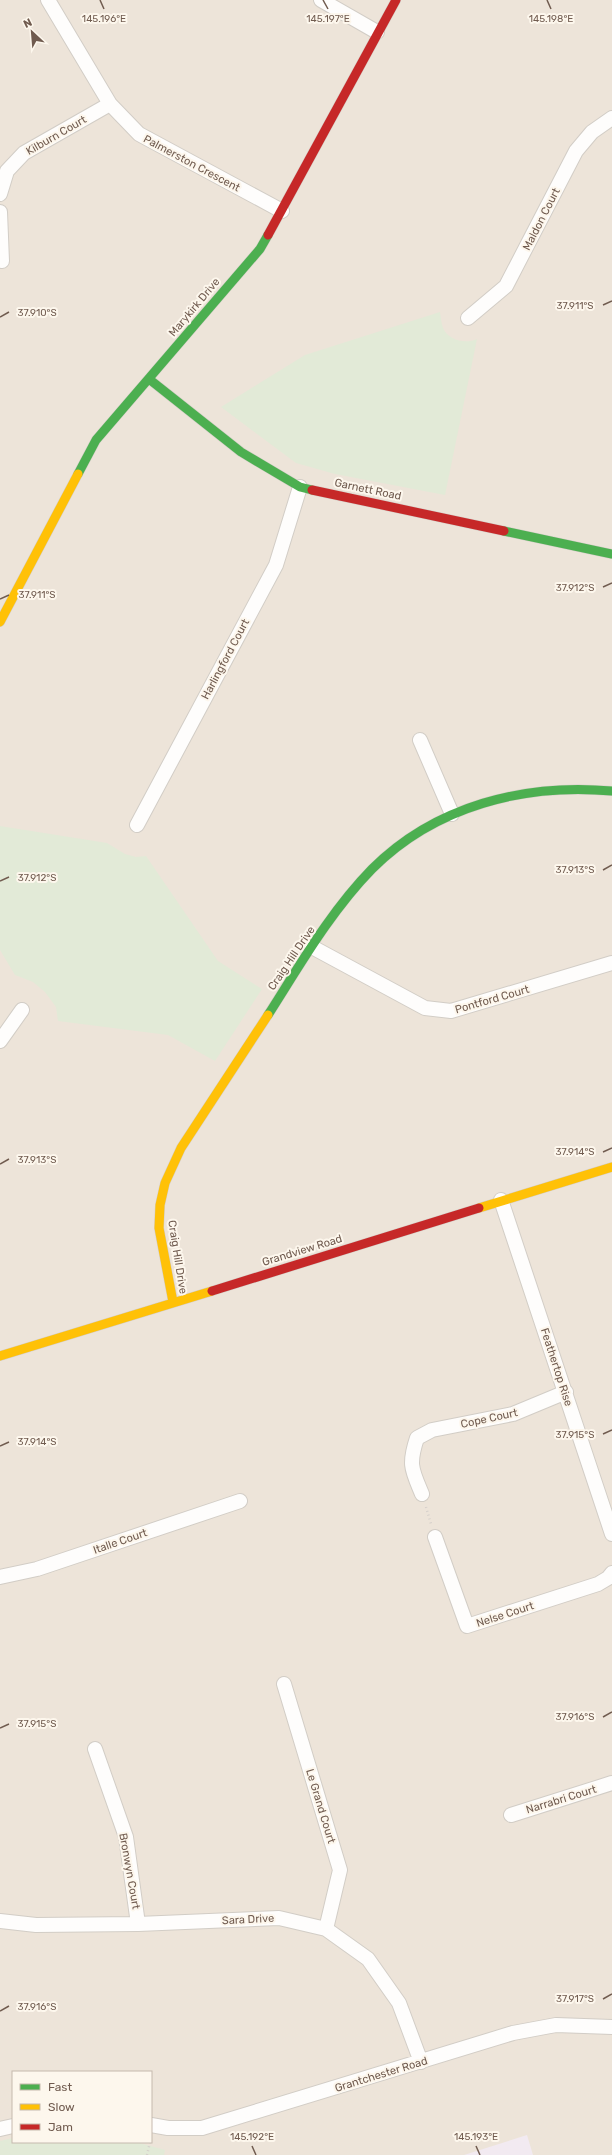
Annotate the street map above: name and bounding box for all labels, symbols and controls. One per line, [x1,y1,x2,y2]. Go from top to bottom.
north arrow [12,12,52,52]
text: 145.196°E [82,13,126,25]
text: 145.197°E [306,13,350,25]
text: 145.198°E [529,13,573,25]
text: N [21,16,34,31]
street label: Kilburn Court [24,113,89,158]
street label: Palmerston Crescent [141,132,243,195]
street label: Maldon Court [520,185,563,253]
street label: Marykirk Drive [166,275,223,339]
text: 37.911°S [556,300,594,312]
text: 37.910°S [17,307,57,319]
street label: Garnett Road [333,476,402,503]
text: 37.912°S [556,582,594,594]
text: 37.911°S [18,589,56,601]
street label: Harlingford Court [199,616,252,702]
text: 37.913°S [556,864,594,876]
text: 37.912°S [18,872,56,884]
street label: Craig Hill Drive [265,924,318,993]
street label: Pontford Court [453,982,531,1016]
text: 37.914°S [555,1146,595,1158]
text: 37.913°S [18,1154,56,1166]
street label: Craig Hill Drive [165,1219,190,1295]
street label: Grandview Road [261,1232,344,1269]
street label: Feathertop Rise [538,1326,575,1408]
street label: Cope Court [459,1406,519,1431]
text: 37.915°S [556,1429,594,1441]
text: 37.914°S [17,1436,57,1448]
street label: Italle Court [91,1526,150,1557]
street label: Nelse Court [475,1599,536,1630]
text: 37.916°S [556,1711,594,1723]
text: 37.915°S [18,1718,56,1730]
street label: Le Grand Court [303,1767,338,1846]
street label: Narrabri Court [524,1782,599,1816]
street label: Bronwyn Court [116,1832,143,1911]
street label: Sara Drive [222,1912,274,1927]
text: 37.917°S [556,1993,594,2005]
text: 37.916°S [18,2001,56,2013]
street label: Grantchester Road [333,2054,429,2095]
legend [12,2071,152,2143]
text: Fast [48,2080,72,2094]
text: Slow [48,2100,75,2114]
text: Jam [48,2120,73,2134]
text: 145.192°E [230,2131,274,2143]
text: 145.193°E [454,2131,498,2143]

